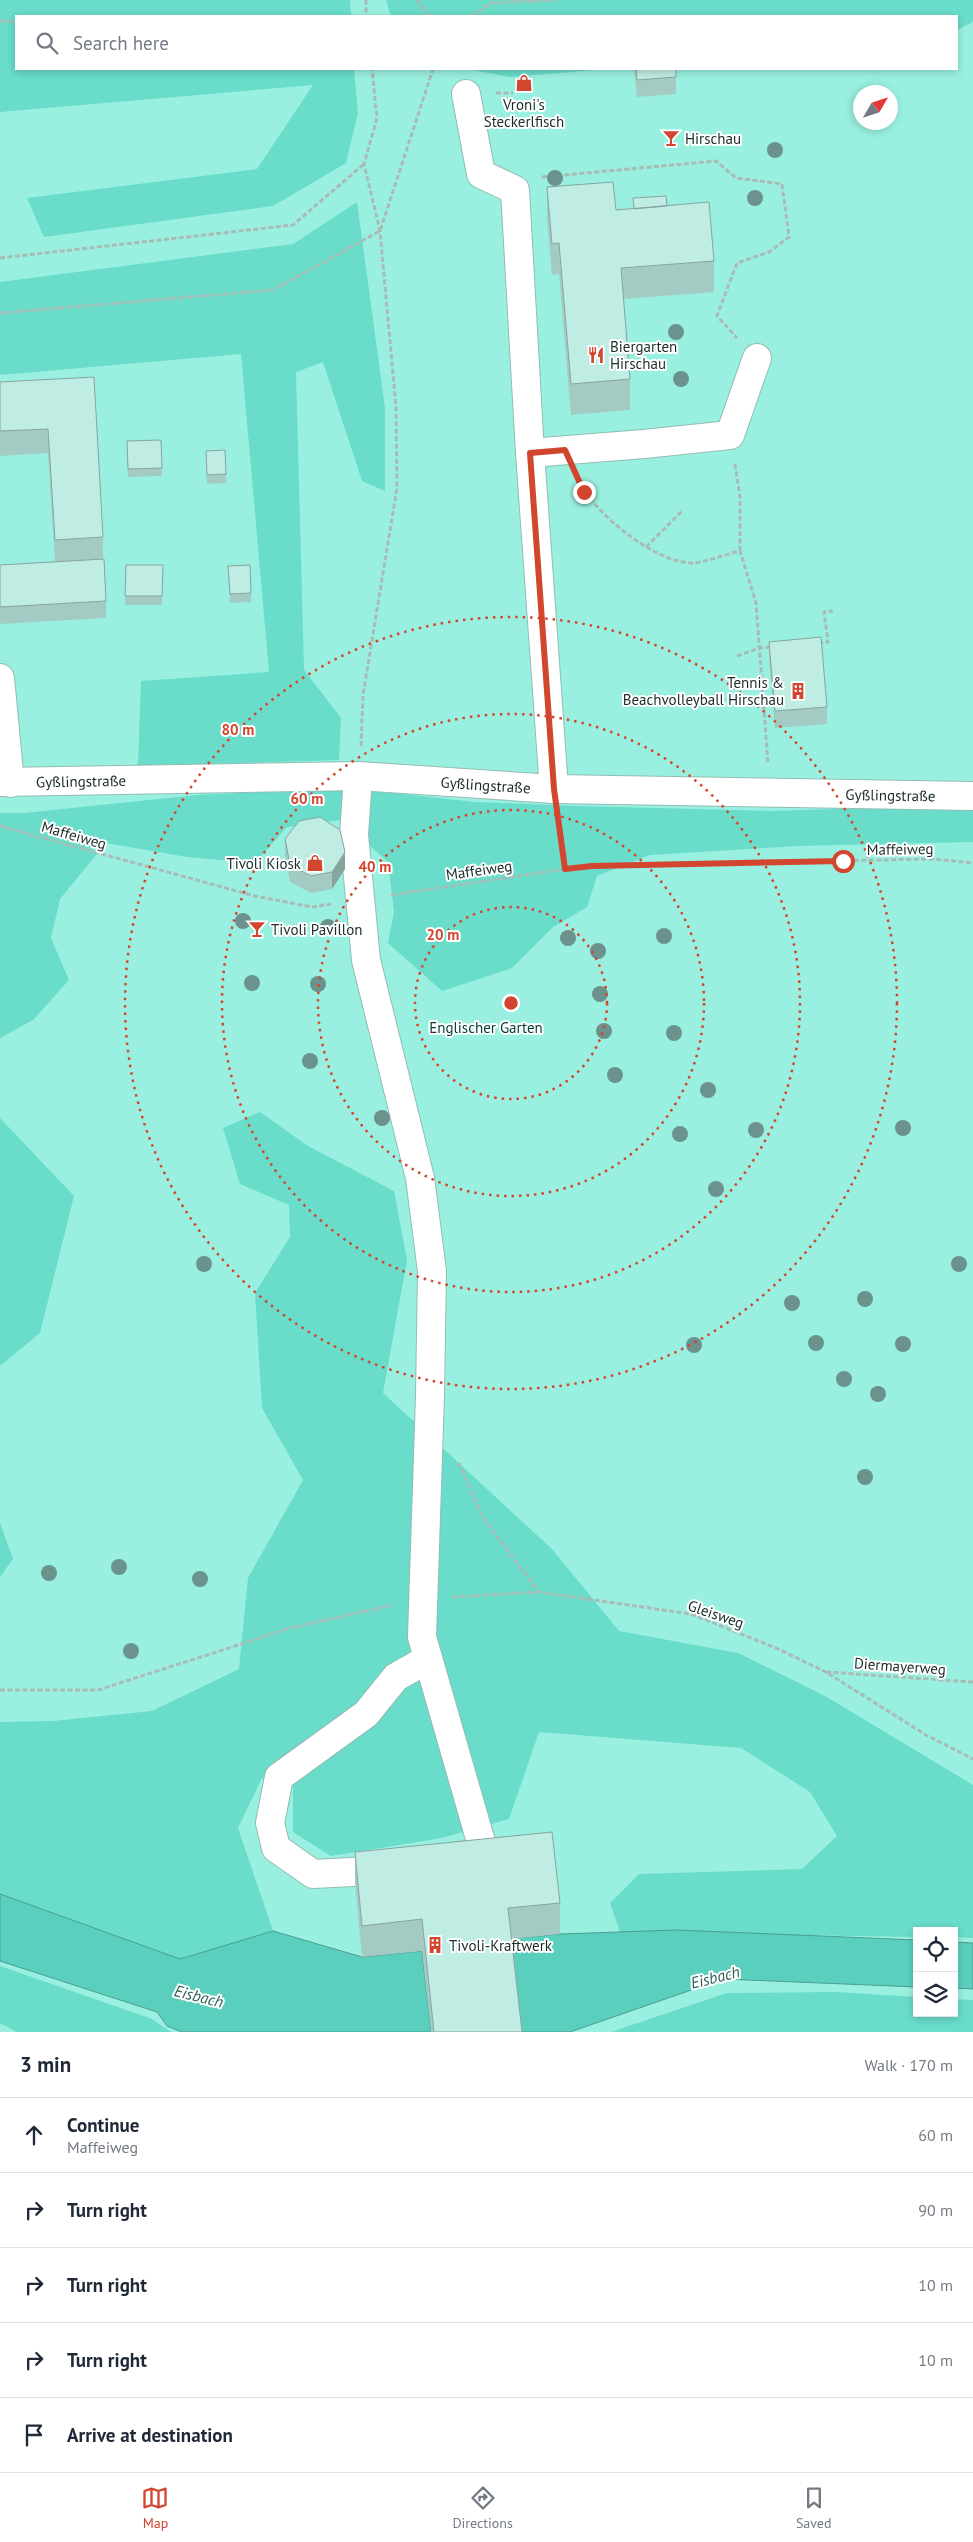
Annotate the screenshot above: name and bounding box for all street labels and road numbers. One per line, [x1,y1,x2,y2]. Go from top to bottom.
street label: Gyßlingstraße [36,770,126,791]
street label: Gyßlingstraße [440,772,531,797]
street label: Gyßlingstraße [845,784,936,805]
street label: Maffeiweg [39,817,109,853]
street label: Maffeiweg [866,839,934,859]
street label: Maffeiweg [445,856,513,884]
street label: Gleisweg [686,1596,746,1632]
street label: Diermayerweg [853,1653,947,1679]

